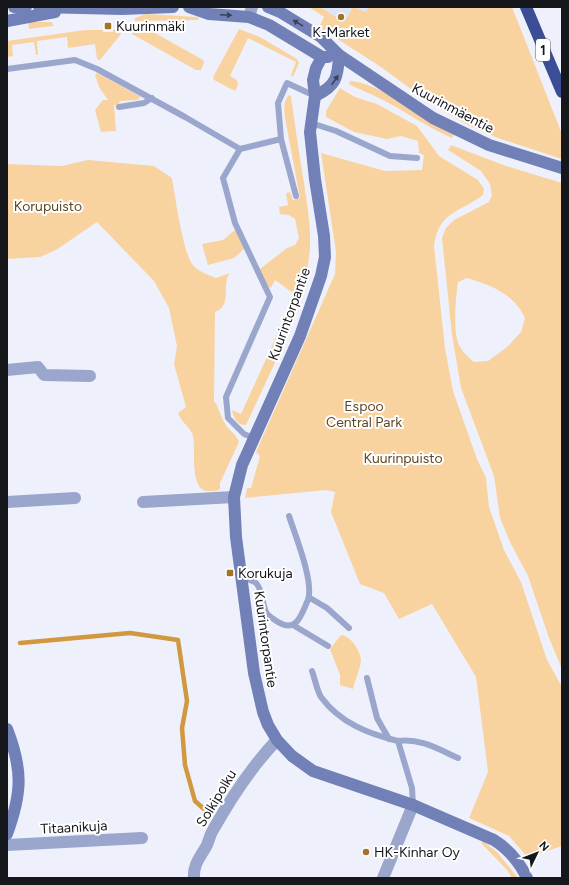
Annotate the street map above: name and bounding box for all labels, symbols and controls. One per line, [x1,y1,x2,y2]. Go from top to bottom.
one-way arrow [220,12,233,18]
marker: K-Market [336,12,346,22]
place label: Kuurinmäki [116,18,185,35]
one-way arrow [292,19,304,26]
marker: Kuurinmäki [103,21,113,31]
place label: K-Market [312,24,370,41]
road number: 1 [536,39,550,61]
one-way arrow [331,75,339,86]
street label: Kuurinmäentie [409,80,497,137]
park label: Korupuisto [14,198,82,215]
street label: Kuurintorpantie [265,265,314,363]
park label: Espoo Central Park [326,398,402,431]
park label: Kuurinpuisto [363,450,443,467]
place label: Korukuja [238,565,293,582]
marker: Korukuja [225,568,235,578]
street label: Kuurintorpantie [250,590,281,689]
street label: Solkipolku [193,766,240,830]
street label: Titaanikuja [40,817,108,838]
north arrow [517,833,557,873]
text: N [536,839,552,854]
place label: HK-Kinhar Oy [374,844,460,861]
marker: HK-Kinhar Oy [361,847,371,857]

